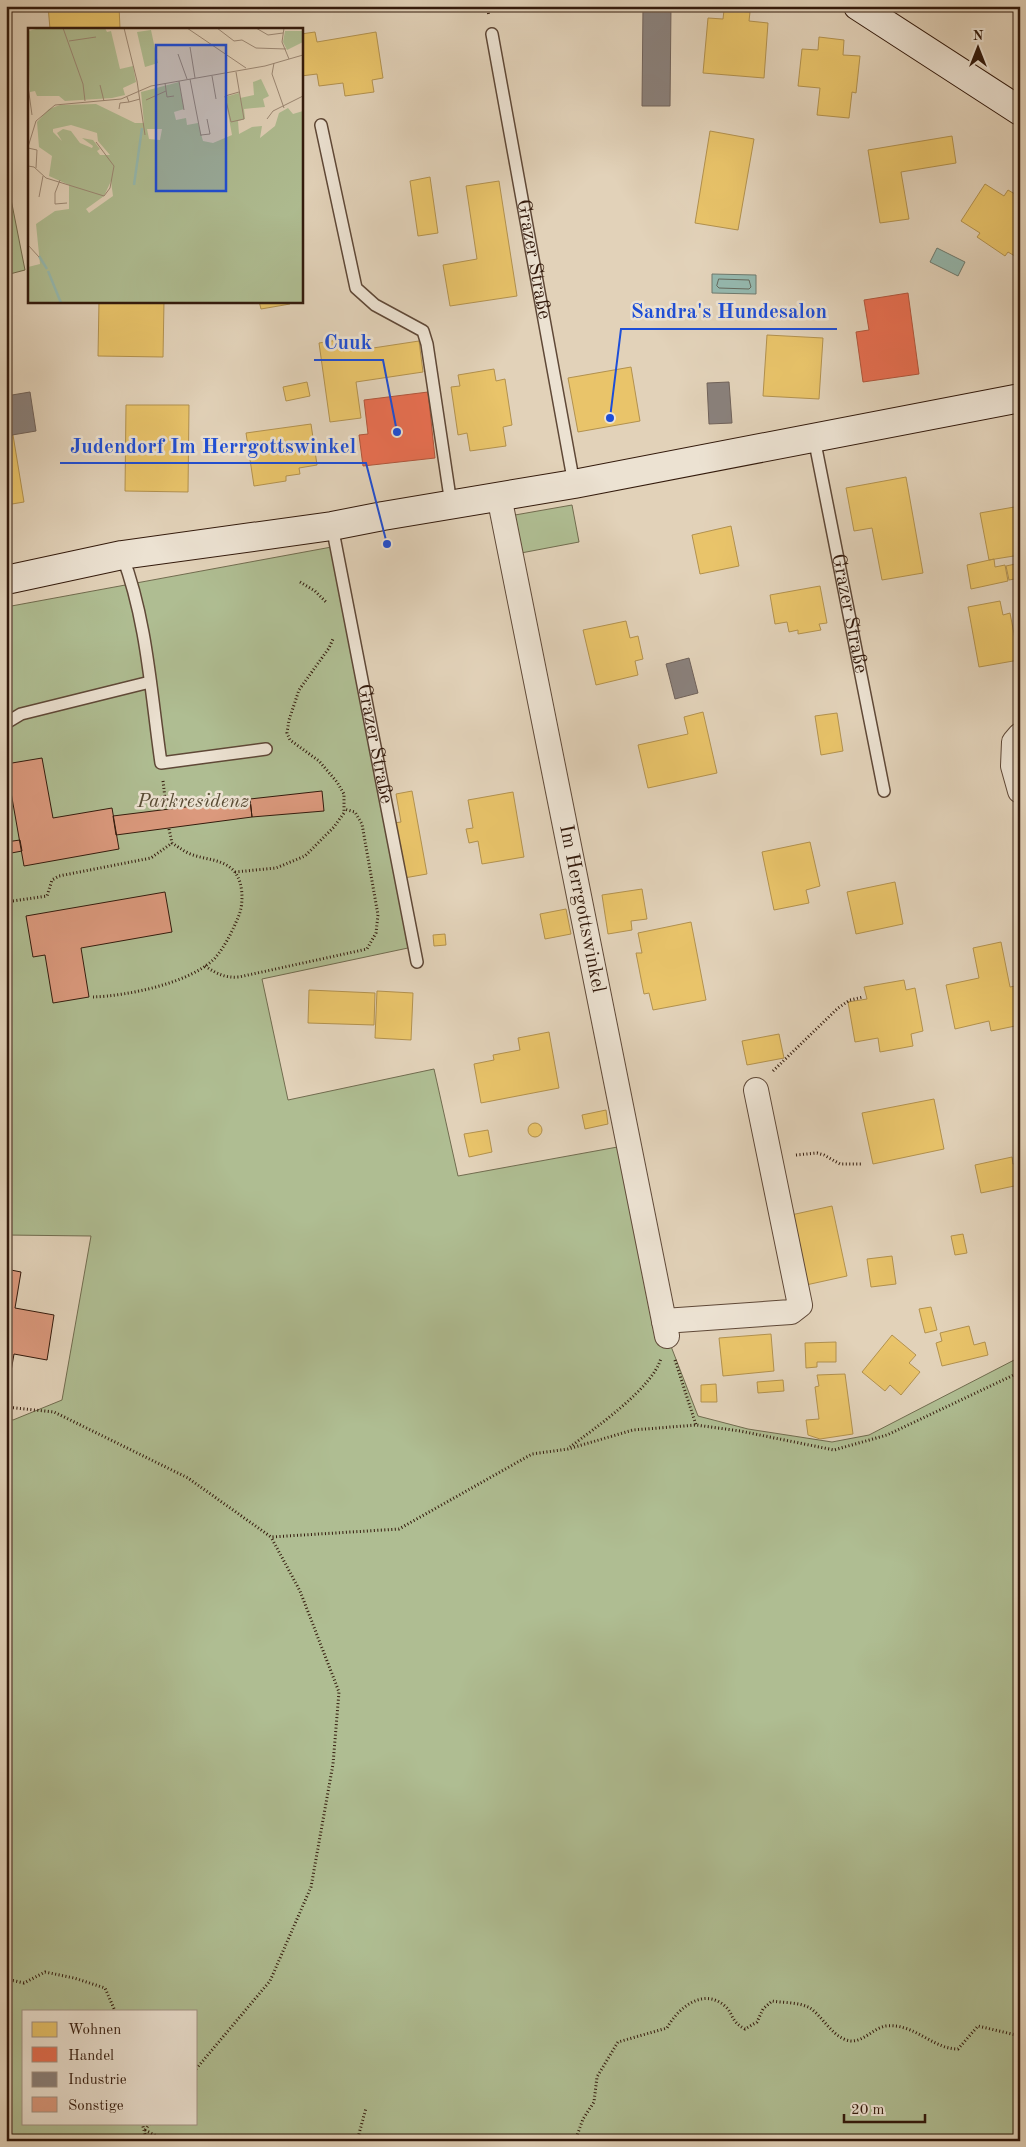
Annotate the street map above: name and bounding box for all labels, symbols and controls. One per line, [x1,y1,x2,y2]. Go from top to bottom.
north arrow [954,22,1004,72]
inset map [28,28,302,302]
text: N [973,29,984,43]
street label: Grazer Straße [512,198,554,321]
callout: Sandra's Hundesalon [621,293,837,329]
text: Sandra's Hundesalon [631,302,827,323]
callout: Cuuk [314,324,383,360]
text: Cuuk [324,333,373,354]
callout: Judendorf Im Herrgottswinkel [60,427,366,463]
text: Judendorf Im Herrgottswinkel [70,437,356,458]
street label: Grazer Straße [827,552,870,675]
street label: Grazer Straße [353,682,396,805]
park label: Parkresidenz [136,792,249,812]
street label: Im Herrgottswinkel [555,823,608,995]
legend [22,2010,198,2124]
text: Wohnen [68,2023,121,2038]
text: Handel [68,2049,114,2064]
text: Industrie [68,2073,127,2088]
scale bar [844,2092,925,2124]
text: Sonstige [68,2099,124,2114]
text: 20 m [851,2103,885,2118]

